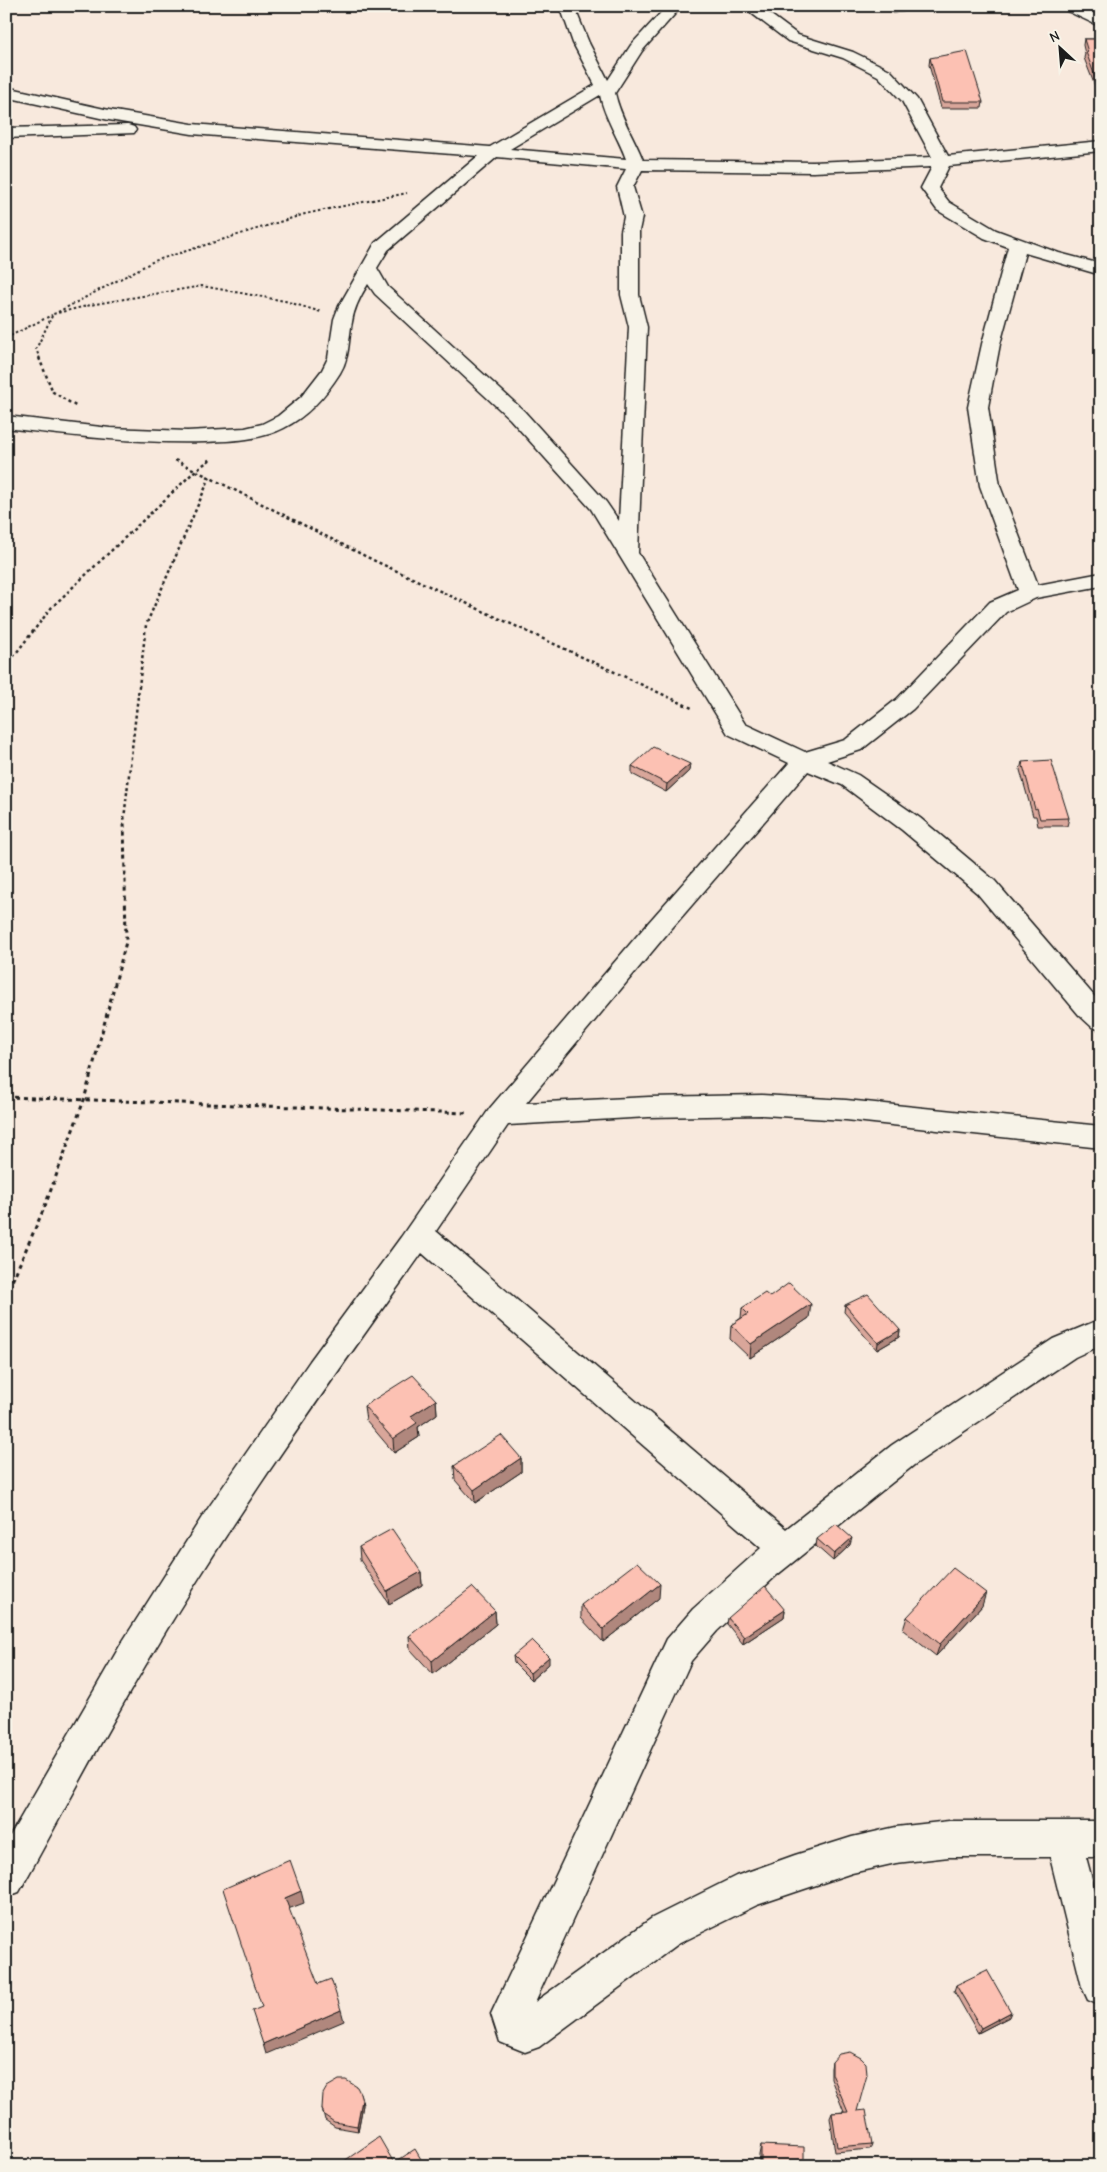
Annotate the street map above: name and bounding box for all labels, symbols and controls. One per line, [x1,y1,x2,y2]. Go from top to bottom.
north arrow [1034,22,1084,72]
text: N [1047,27,1062,46]

